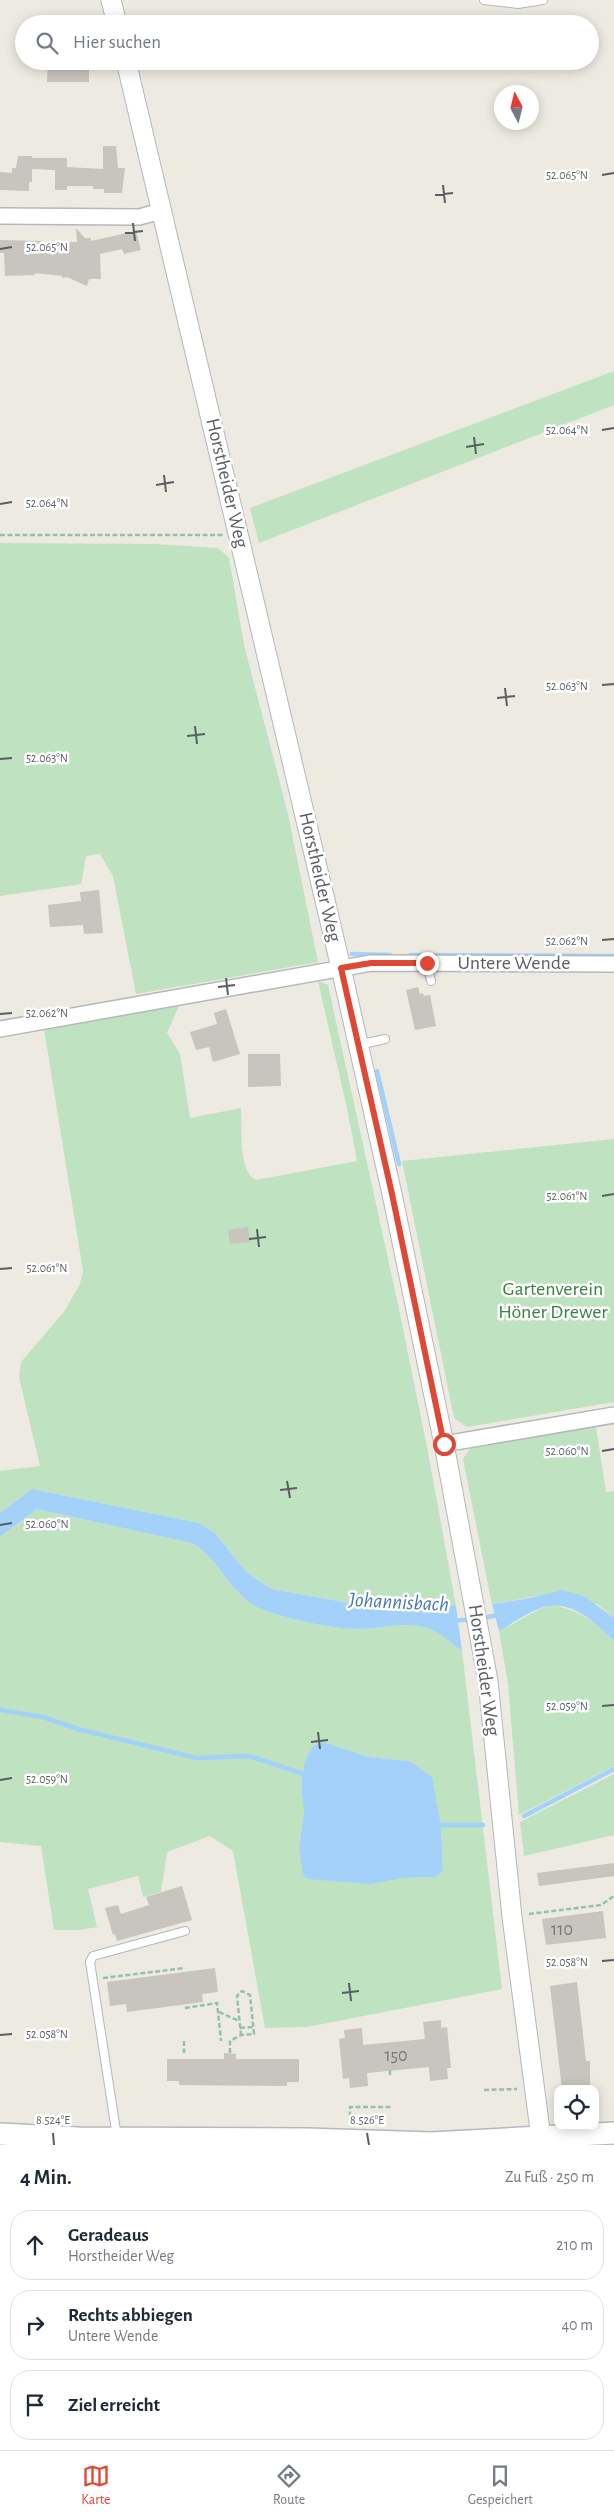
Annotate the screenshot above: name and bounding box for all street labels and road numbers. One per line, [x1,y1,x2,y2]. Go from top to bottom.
street label: Horstheider Weg [202,416,252,550]
street label: Horstheider Weg [295,810,345,944]
street label: Untere Wende [458,953,570,973]
street label: Horstheider Weg [465,1603,503,1737]

